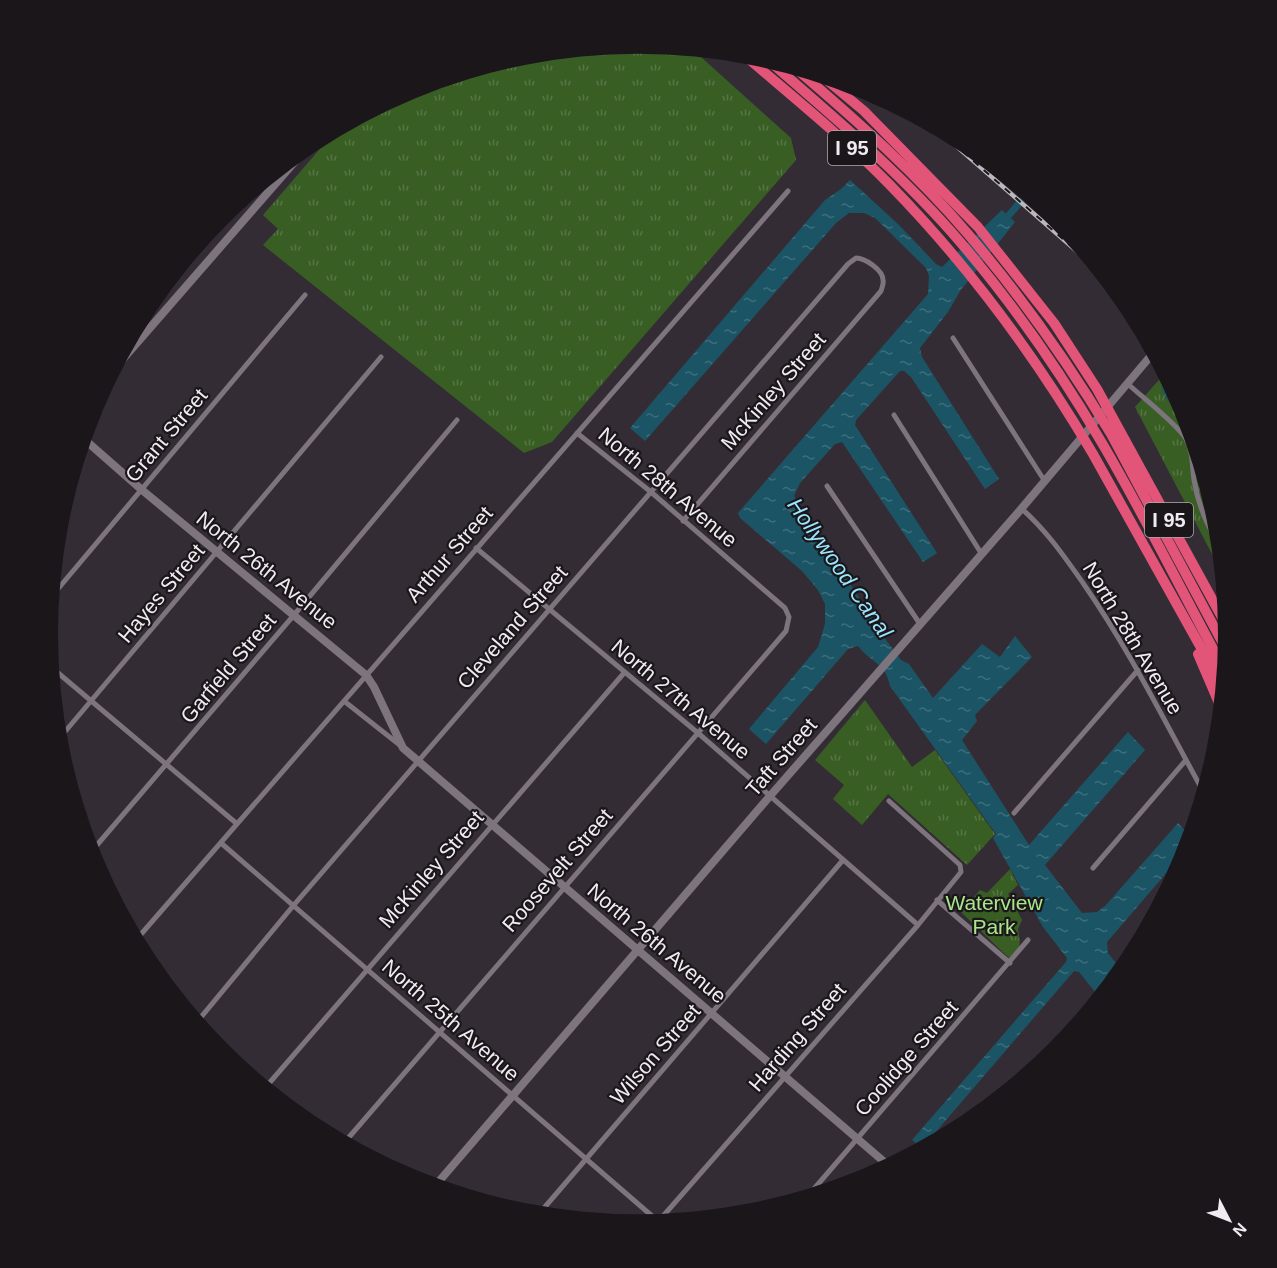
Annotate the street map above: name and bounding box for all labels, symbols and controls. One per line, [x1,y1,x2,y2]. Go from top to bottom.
road number: I 95 [828,131,876,165]
street label: McKinley Street [716,328,830,454]
street label: Grant Street [120,384,212,486]
street label: North 28th Avenue [594,422,742,552]
water label: Hollywood Canal [782,493,898,644]
street label: Arthur Street [401,501,497,606]
road number: I 95 [1145,503,1193,537]
street label: North 26th Avenue [192,506,342,634]
street label: Hayes Street [113,539,209,647]
street label: North 28th Avenue [1078,558,1188,718]
street label: Cleveland Street [452,561,572,693]
street label: Garfield Street [176,609,280,727]
street label: North 27th Avenue [607,634,755,764]
street label: Taft Street [741,713,821,801]
street label: Roosevelt Street [497,804,617,936]
street label: McKinley Street [374,806,488,932]
street label: North 26th Avenue [583,878,731,1008]
park label: Waterview Park [945,891,1043,938]
street label: North 25th Avenue [378,954,524,1086]
street label: Harding Street [744,978,850,1096]
street label: Coolidge Street [850,996,962,1120]
street label: Wilson Street [605,999,705,1109]
north arrow [1199,1190,1259,1250]
text: N [1230,1220,1250,1240]

